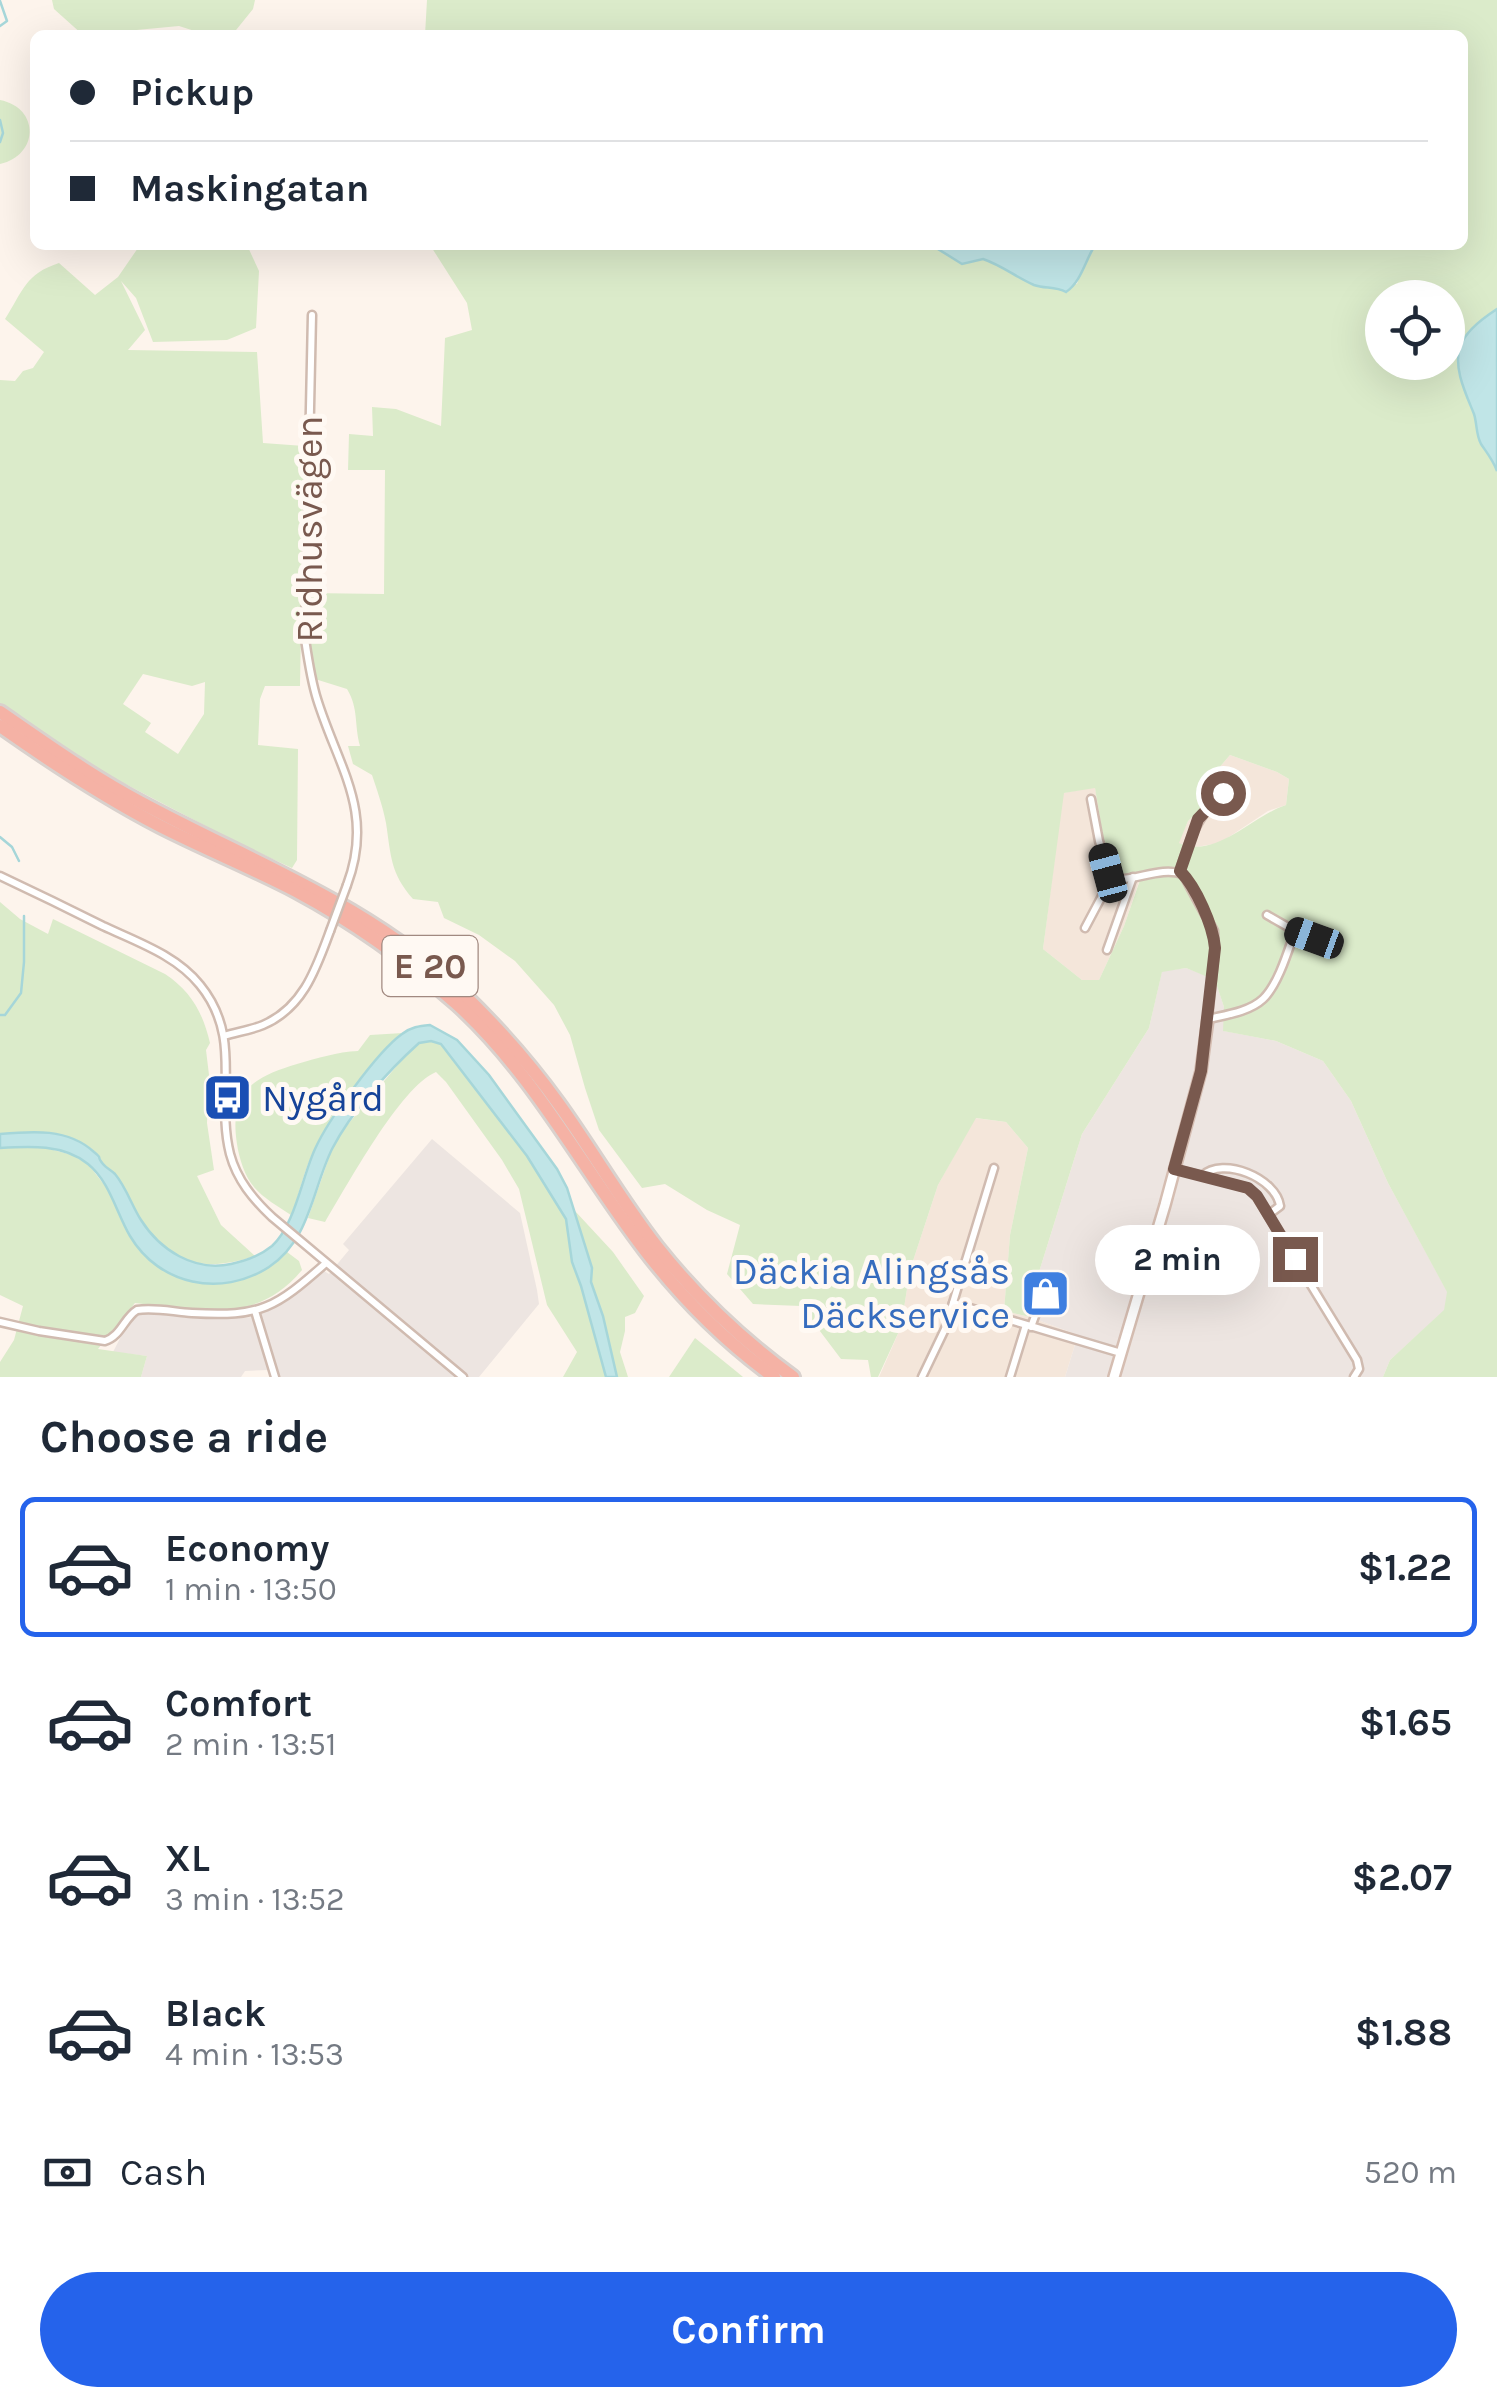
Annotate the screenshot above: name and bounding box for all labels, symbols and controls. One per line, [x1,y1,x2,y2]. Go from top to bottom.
text: Pickup [130,70,254,115]
text: Maskingatan [130,166,369,211]
map controls [1365,280,1465,380]
button: locate [1365,280,1465,380]
street label: Ridhusvägen [287,416,332,642]
route start [1201,771,1246,816]
car [1086,840,1130,906]
car [1281,914,1347,962]
road number: E 20 [382,936,478,996]
bus stop icon: Nygård [201,1072,253,1124]
place label: Nygård [262,1076,384,1121]
callout: 2 min [1095,1224,1260,1294]
route end [1273,1237,1318,1282]
text: 2 min [1133,1241,1222,1278]
place label: Däckia Alingsås Däckservice [733,1249,1010,1338]
shop icon: Däckia Alingsås Däckservice [1019,1267,1071,1319]
text: Choose a ride [40,1411,328,1463]
icon: car [45,1522,135,1612]
text: Economy [165,1526,329,1571]
text: $1.22 [1358,1545,1452,1590]
text: 1 min · 13:50 [165,1571,337,1608]
icon: car [45,1677,135,1767]
text: Comfort [165,1681,312,1726]
text: $1.65 [1359,1700,1452,1745]
text: 2 min · 13:51 [165,1726,336,1763]
icon: car [45,1832,135,1922]
text: XL [165,1836,210,1881]
text: $2.07 [1352,1855,1452,1900]
text: 3 min · 13:52 [165,1881,345,1918]
icon: car [45,1987,135,2077]
text: Black [165,1991,266,2036]
text: $1.88 [1355,2010,1452,2055]
text: 4 min · 13:53 [165,2036,344,2073]
icon: cash [40,2145,95,2200]
text: Cash [120,2150,207,2195]
text: 520 m [1364,2154,1457,2191]
button: Confirm [40,2272,1457,2387]

